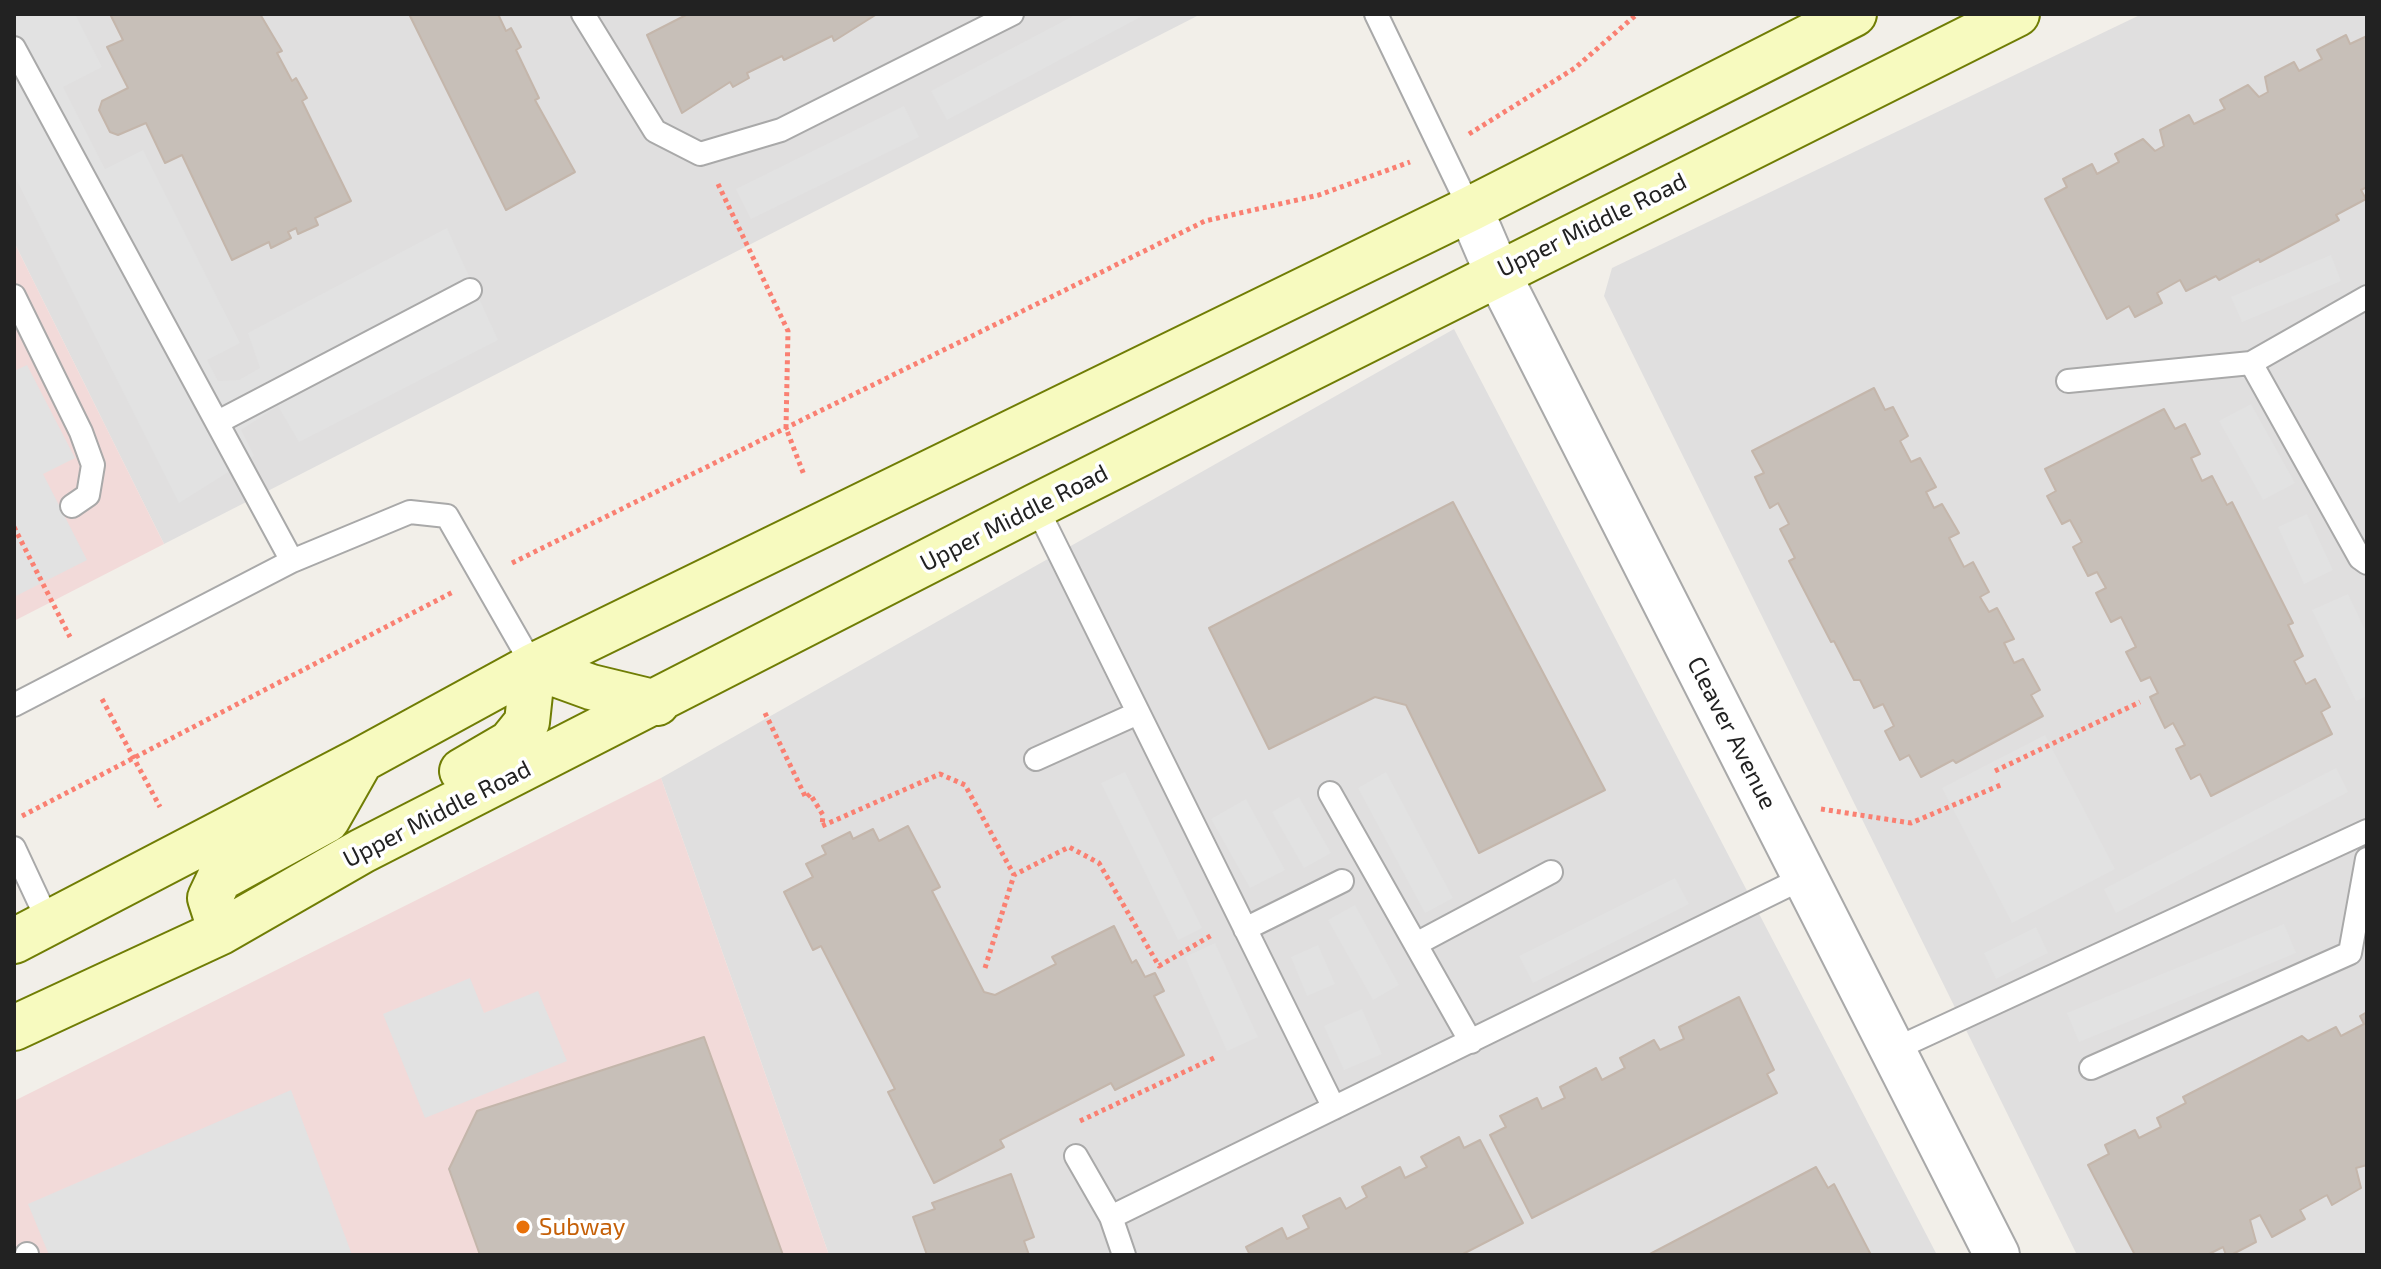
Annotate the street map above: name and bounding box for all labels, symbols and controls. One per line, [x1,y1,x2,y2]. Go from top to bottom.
street label: Upper Middle Road [1493,167,1691,283]
street label: Upper Middle Road [915,458,1113,578]
street label: Cleaver Avenue [1681,652,1783,814]
street label: Upper Middle Road [338,754,536,874]
place label: Subway [539,1213,625,1241]
marker: Subway [514,1218,532,1236]

